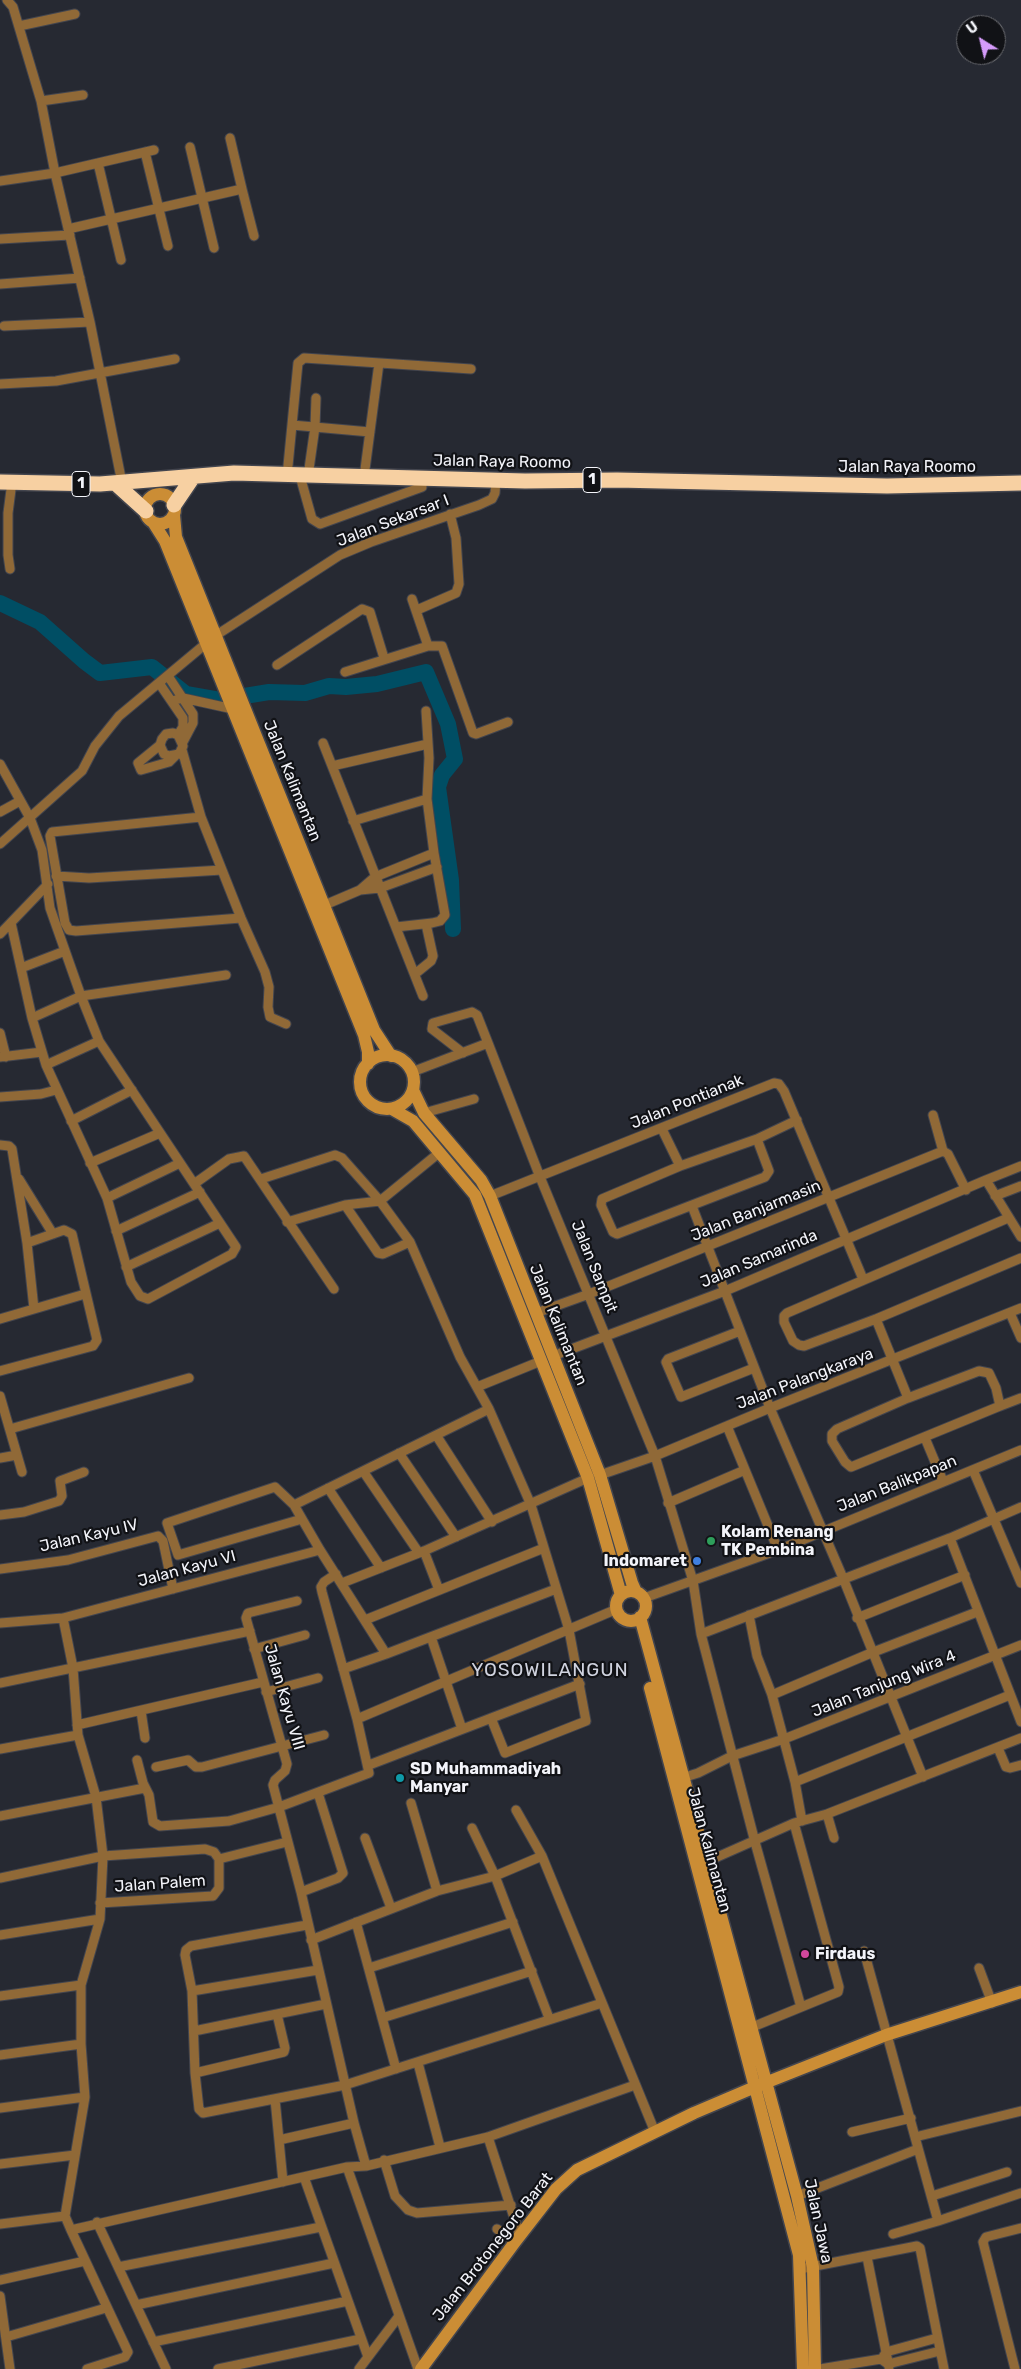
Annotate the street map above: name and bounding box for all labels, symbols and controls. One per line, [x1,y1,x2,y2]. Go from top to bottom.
north arrow [956,15,1006,65]
text: U [963,18,982,38]
street label: Jalan Raya Roomo [433,451,571,473]
street label: Jalan Raya Roomo [838,457,976,477]
road number: 1 [583,468,601,492]
road number: 1 [72,472,90,496]
street label: Jalan Sekarsar I [334,491,452,551]
street label: Jalan Kalimantan [259,718,325,844]
street label: Jalan Pontianak [628,1071,746,1133]
street label: Jalan Banjarmasin [688,1176,824,1246]
street label: Jalan Sampit [567,1218,621,1316]
street label: Jalan Samarinda [698,1226,820,1292]
street label: Jalan Kalimantan [525,1262,591,1388]
street label: Jalan Palangkaraya [734,1344,876,1414]
street label: Jalan Balikpapan [834,1451,960,1517]
street label: Jalan Kayu IV [38,1515,140,1557]
place label: Kolam Renang TK Pembina [721,1522,834,1560]
marker: Kolam Renang TK Pembina [705,1535,717,1547]
street label: Jalan Kayu VI [136,1547,238,1591]
place label: Indomaret [603,1551,687,1571]
marker: Indomaret [691,1555,703,1567]
street label: Jalan Kayu VIII [260,1642,308,1752]
street label: Jalan Tanjung Wira 4 [809,1646,959,1722]
district label: YOSOWILANGUN [470,1660,630,1682]
place label: SD Muhammadiyah Manyar [410,1759,561,1797]
marker: SD Muhammadiyah Manyar [394,1772,406,1784]
street label: Jalan Kalimantan [683,1785,735,1915]
street label: Jalan Palem [114,1871,206,1897]
place label: Firdaus [815,1944,875,1964]
marker: Firdaus [799,1948,811,1960]
street label: Jalan Brotonegoro Barat [429,2169,557,2325]
street label: Jalan Jawa [800,2177,836,2265]

